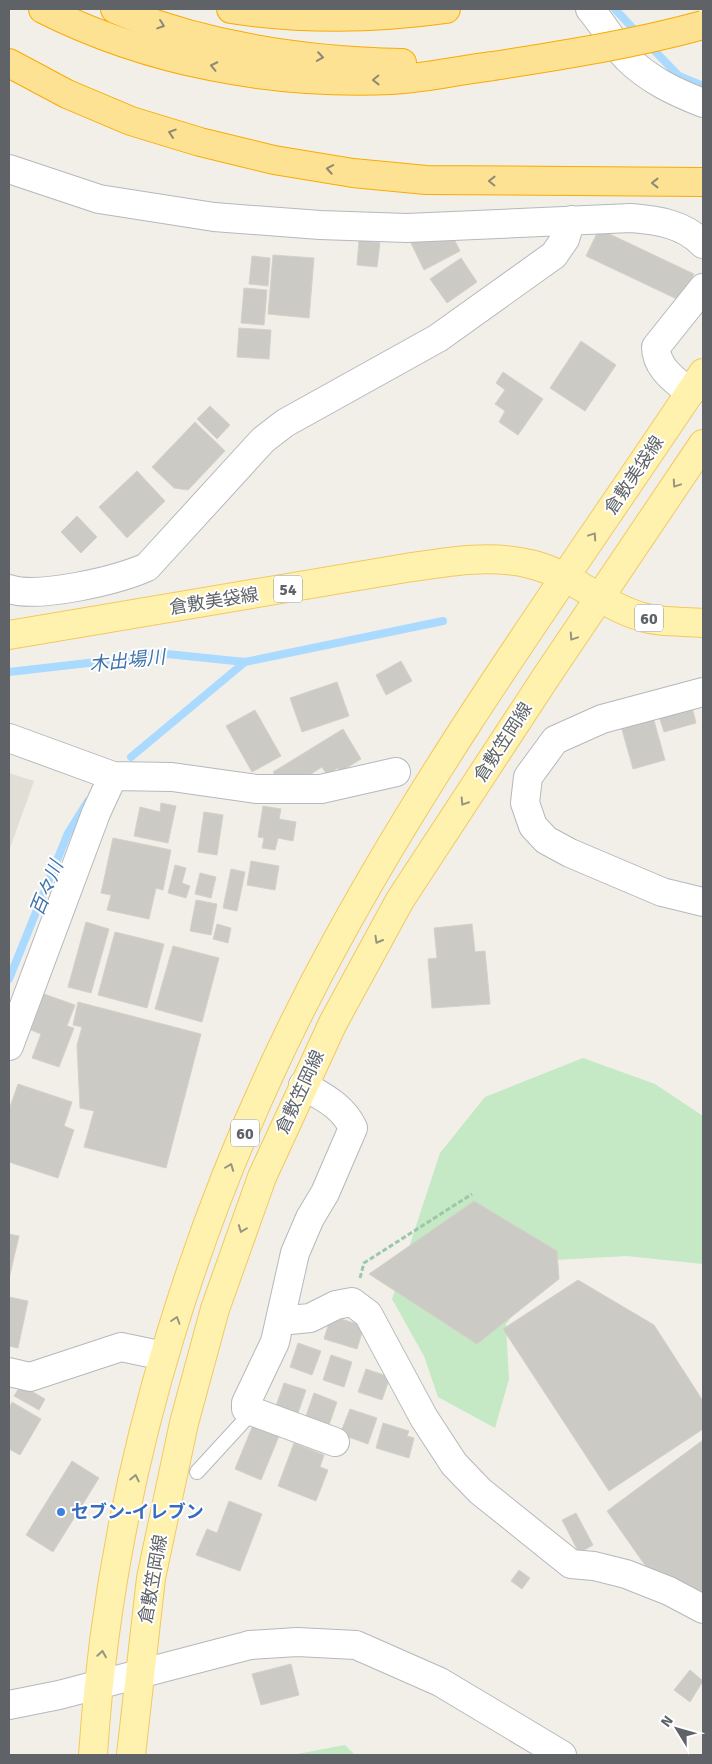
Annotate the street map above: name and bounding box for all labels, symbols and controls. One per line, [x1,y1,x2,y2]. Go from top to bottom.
one-way arrow [156,19,165,29]
one-way arrow [316,52,324,62]
one-way arrow [210,62,219,72]
one-way arrow [371,75,379,85]
one-way arrow [168,129,177,139]
one-way arrow [326,165,335,175]
one-way arrow [488,176,496,187]
one-way arrow [650,178,658,188]
street label: 倉敷美袋線 [600,432,668,518]
one-way arrow [673,479,682,488]
one-way arrow [587,533,596,542]
road number: 54 [274,576,302,602]
street label: 倉敷美袋線 [168,583,260,619]
road number: 60 [635,604,663,632]
one-way arrow [570,632,579,641]
water label: 木出場川 [88,645,168,677]
street label: 倉敷笠岡線 [469,698,537,786]
one-way arrow [460,797,470,806]
water label: 百々川 [25,856,69,919]
one-way arrow [374,934,384,943]
street label: 倉敷笠岡線 [271,1047,329,1137]
road number: 60 [231,1120,259,1146]
one-way arrow [224,1164,234,1172]
one-way arrow [238,1224,248,1233]
one-way arrow [170,1317,180,1325]
one-way arrow [129,1473,139,1482]
place label: セブン-イレブン [71,1501,204,1523]
marker: セブン-イレブン [55,1506,67,1518]
street label: 倉敷笠岡線 [134,1533,172,1625]
one-way arrow [96,1650,107,1658]
north arrow [652,1704,702,1754]
text: N [657,1712,677,1730]

